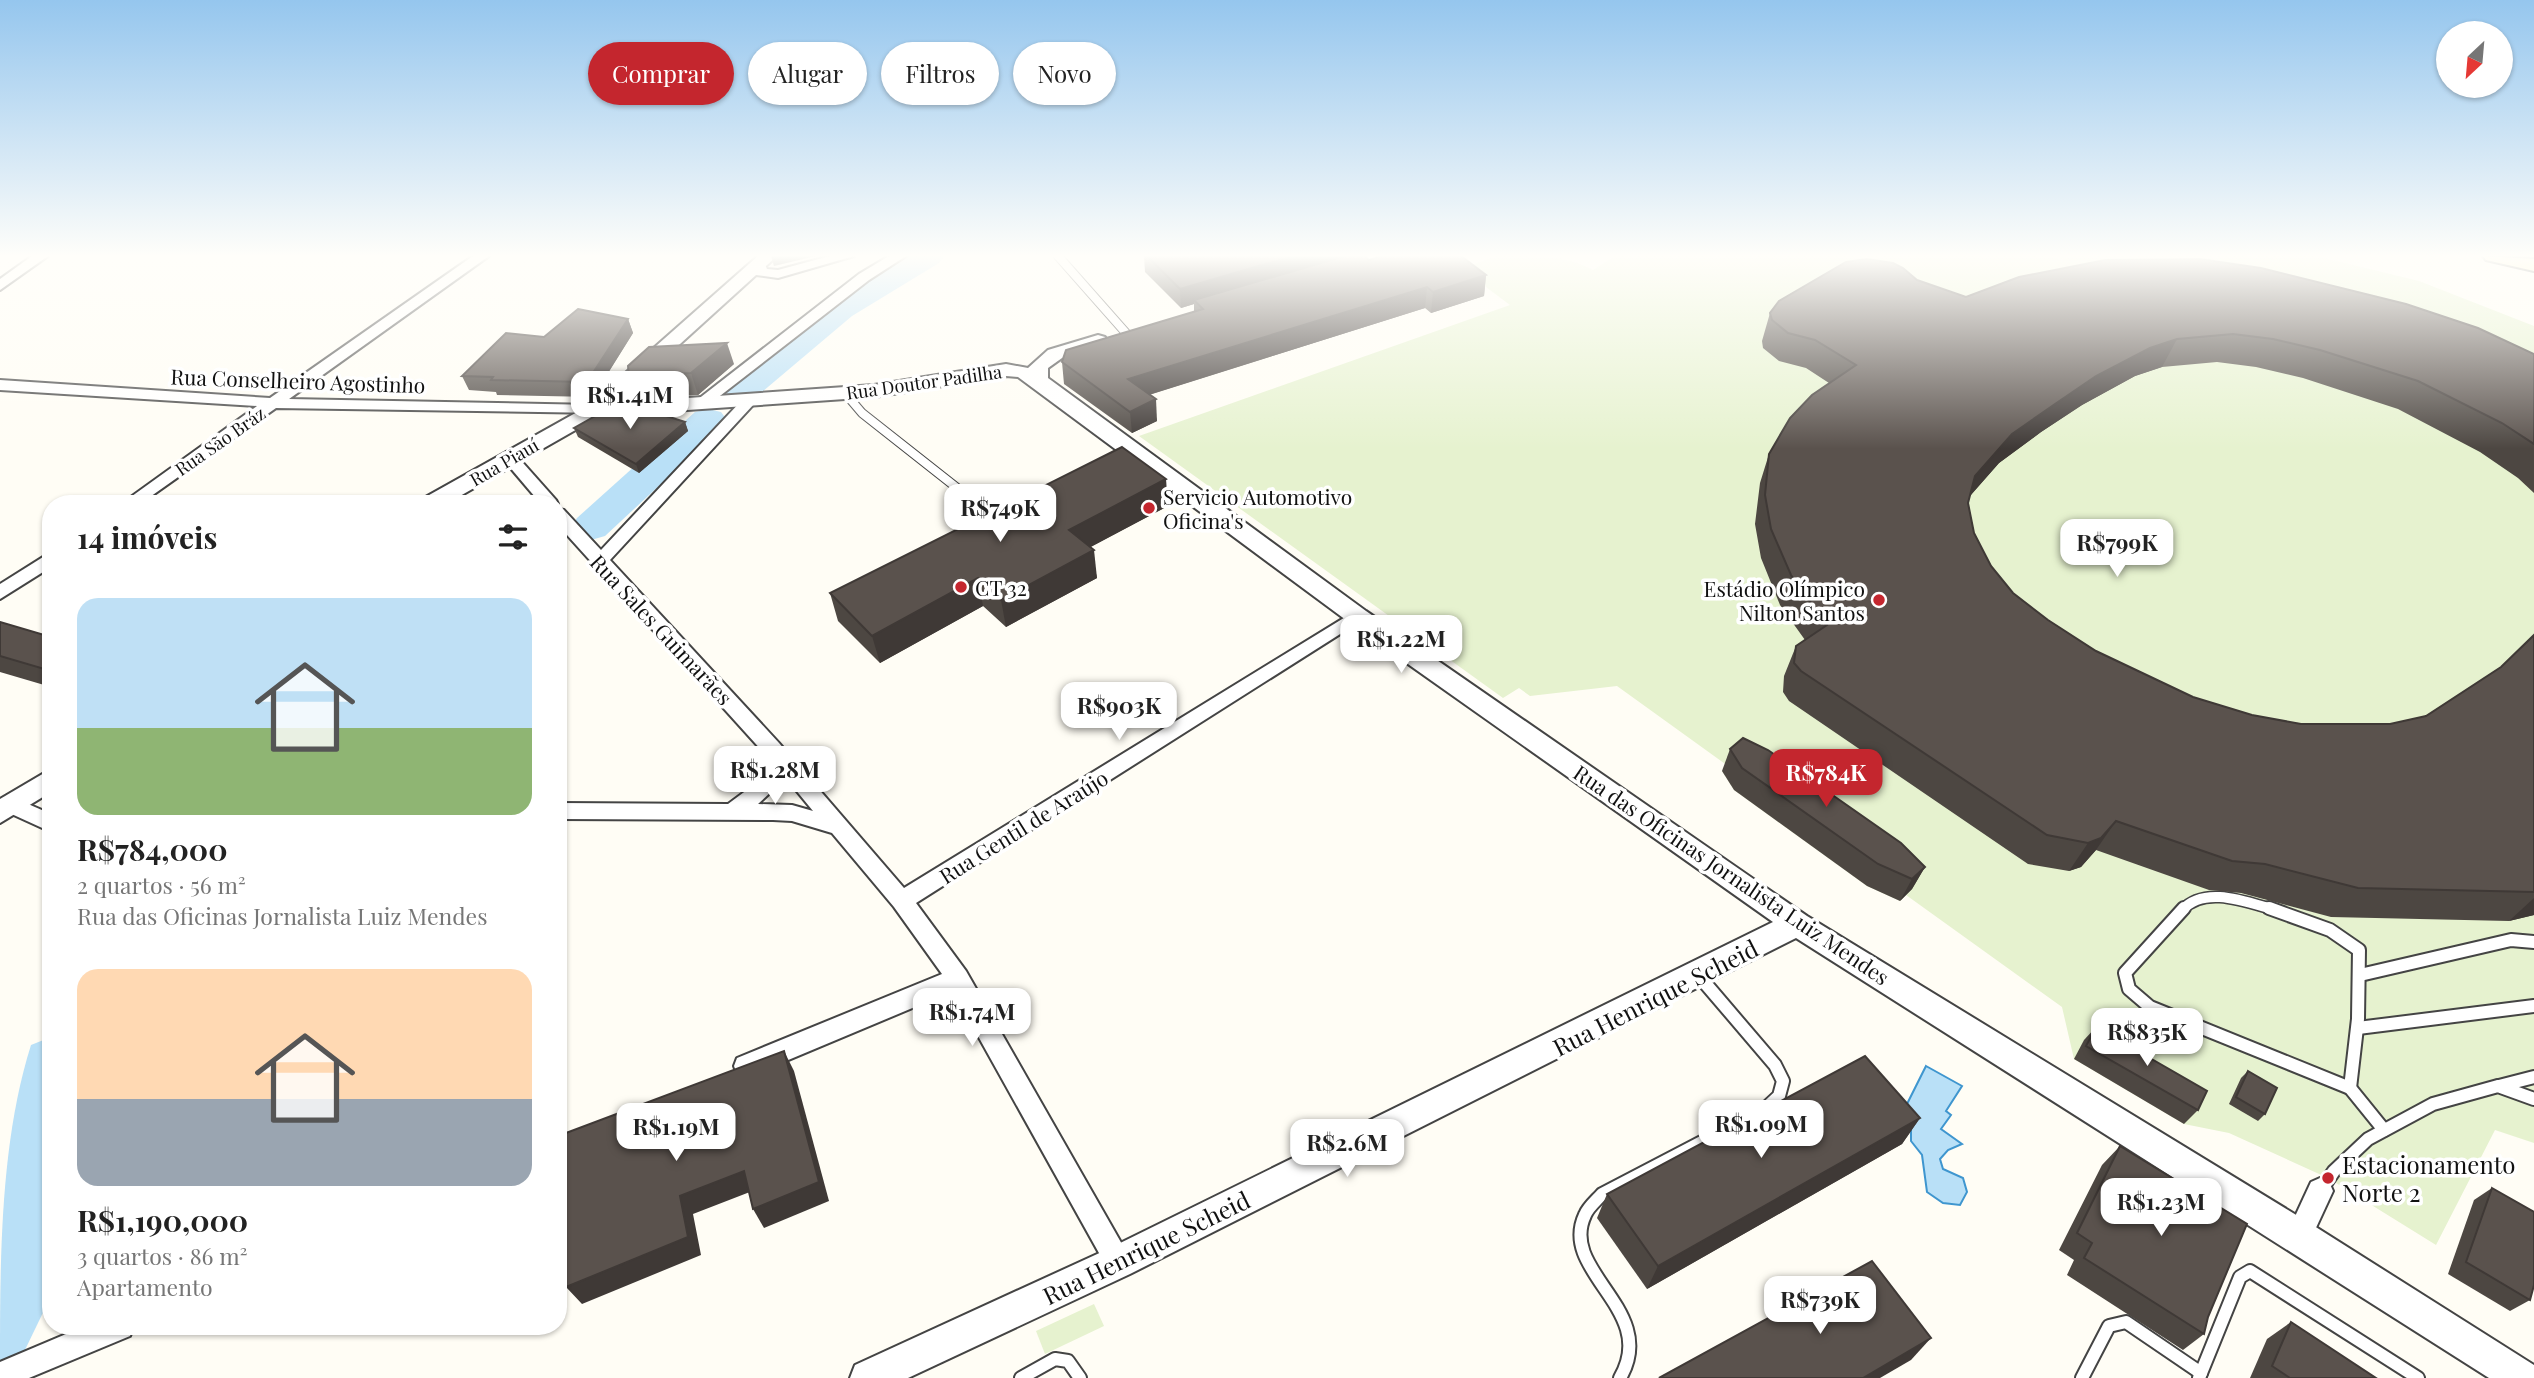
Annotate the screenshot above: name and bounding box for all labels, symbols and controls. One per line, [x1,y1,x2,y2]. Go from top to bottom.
north arrow [2436,21,2513,98]
map controls [2436,21,2513,98]
chip: Comprar [588,42,734,105]
chip: Alugar [748,42,867,105]
chip: Filtros [881,42,999,105]
chip: Novo [1013,42,1116,105]
street label: Rua Doutor Padilha [845,359,1003,405]
street label: Rua Conselheiro Agostinho [170,362,426,398]
pin: R$1.41M [565,372,695,431]
text: R$1.41M [587,378,673,409]
street label: Rua São Bráz [170,401,270,481]
street label: Rua Piauí [465,433,543,491]
place label: Servicio Automotivo Oficina's [1163,482,1352,534]
pin: R$749K [943,484,1057,544]
text: R$749K [960,491,1040,522]
marker: Servicio Automotivo Oficina's [1141,500,1157,516]
text: 14 imóveis [77,517,217,557]
icon: filters [494,518,532,556]
pin: R$799K [2060,520,2174,579]
text: R$799K [2076,526,2158,557]
street label: Rua Sales Guimarães [585,548,739,710]
place label: CT 32 [975,573,1027,601]
place label: Estádio Olímpico Nilton Santos [1704,574,1865,626]
marker: CT 32 [953,579,969,595]
marker: Estádio Olímpico Nilton Santos [1871,592,1887,608]
pin: R$1.22M [1336,616,1466,675]
text: R$1.22M [1356,622,1446,653]
icon: home [242,644,368,770]
pin: R$903K [1062,682,1176,742]
text: R$903K [1077,689,1161,720]
pin: R$1.28M [710,746,840,806]
pin: R$784K [1769,750,1883,809]
text: R$1.28M [730,753,820,784]
text: R$784K [1785,756,1867,787]
street label: Rua das Oficinas Jornalista Luiz Mendes [1569,758,1895,990]
street label: Rua Gentil de Araújo [933,763,1113,889]
text: R$784,000 [77,829,227,869]
text: 2 quartos · 56 m² [77,869,246,900]
text: Rua das Oficinas Jornalista Luiz Mendes [77,900,488,931]
street label: Rua Henrique Scheid [1547,931,1763,1063]
pin: R$1.74M [907,988,1037,1048]
text: R$1.74M [929,995,1015,1026]
pin: R$835K [2090,1009,2204,1068]
icon: home [242,1015,368,1141]
text: R$835K [2107,1015,2187,1046]
pin: R$1.09M [1696,1100,1826,1160]
pin: R$1.19M [611,1104,741,1163]
text: R$1.09M [1714,1107,1808,1138]
text: R$1.19M [633,1110,720,1141]
pin: R$2.6M [1290,1120,1404,1179]
text: R$2.6M [1306,1126,1388,1157]
place label: Estacionamento Norte 2 [2342,1148,2515,1208]
marker: Estacionamento Norte 2 [2320,1170,2336,1186]
pin: R$1.23M [2096,1178,2226,1238]
street label: Rua Henrique Scheid [1037,1183,1255,1311]
text: R$1.23M [2117,1185,2205,1216]
text: R$1,190,000 [77,1200,248,1240]
text: 3 quartos · 86 m² [77,1240,247,1271]
text: Apartamento [77,1271,213,1302]
pin: R$739K [1763,1276,1877,1336]
text: R$739K [1780,1283,1860,1314]

